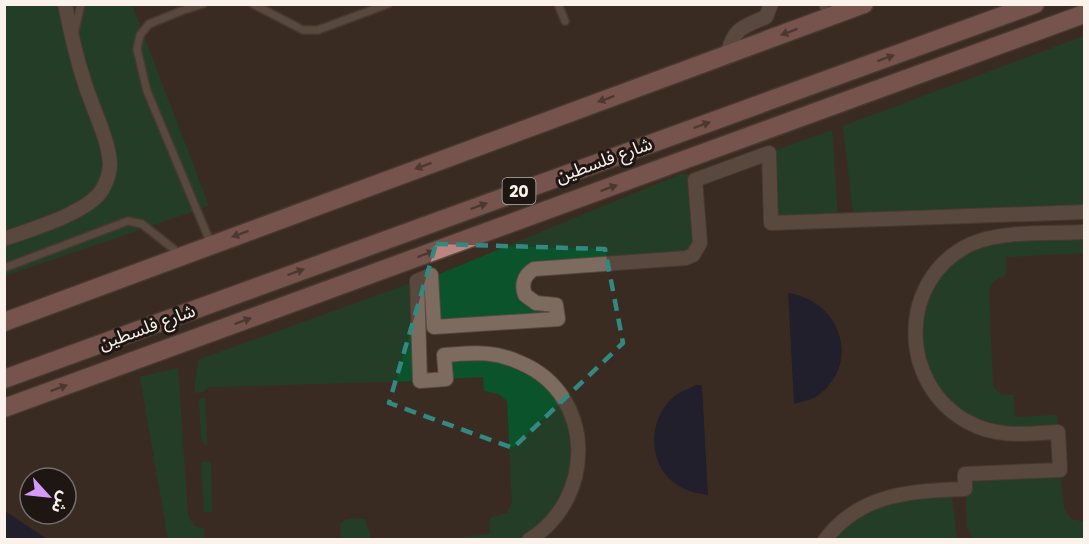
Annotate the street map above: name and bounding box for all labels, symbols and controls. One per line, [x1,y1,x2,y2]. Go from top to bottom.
one-way arrow [780,27,798,37]
one-way arrow [877,53,895,63]
one-way arrow [597,95,615,104]
one-way arrow [693,119,711,129]
street label: شارع فلسطين [552,130,656,190]
one-way arrow [414,162,432,172]
road number: 20 [502,178,536,204]
one-way arrow [600,182,618,192]
one-way arrow [471,200,489,210]
one-way arrow [231,229,249,239]
one-way arrow [417,249,435,259]
one-way arrow [287,267,305,277]
street label: شارع فلسطين [95,297,199,357]
one-way arrow [234,316,252,326]
one-way arrow [51,383,69,393]
north arrow [18,466,78,526]
text: ش [46,488,76,518]

